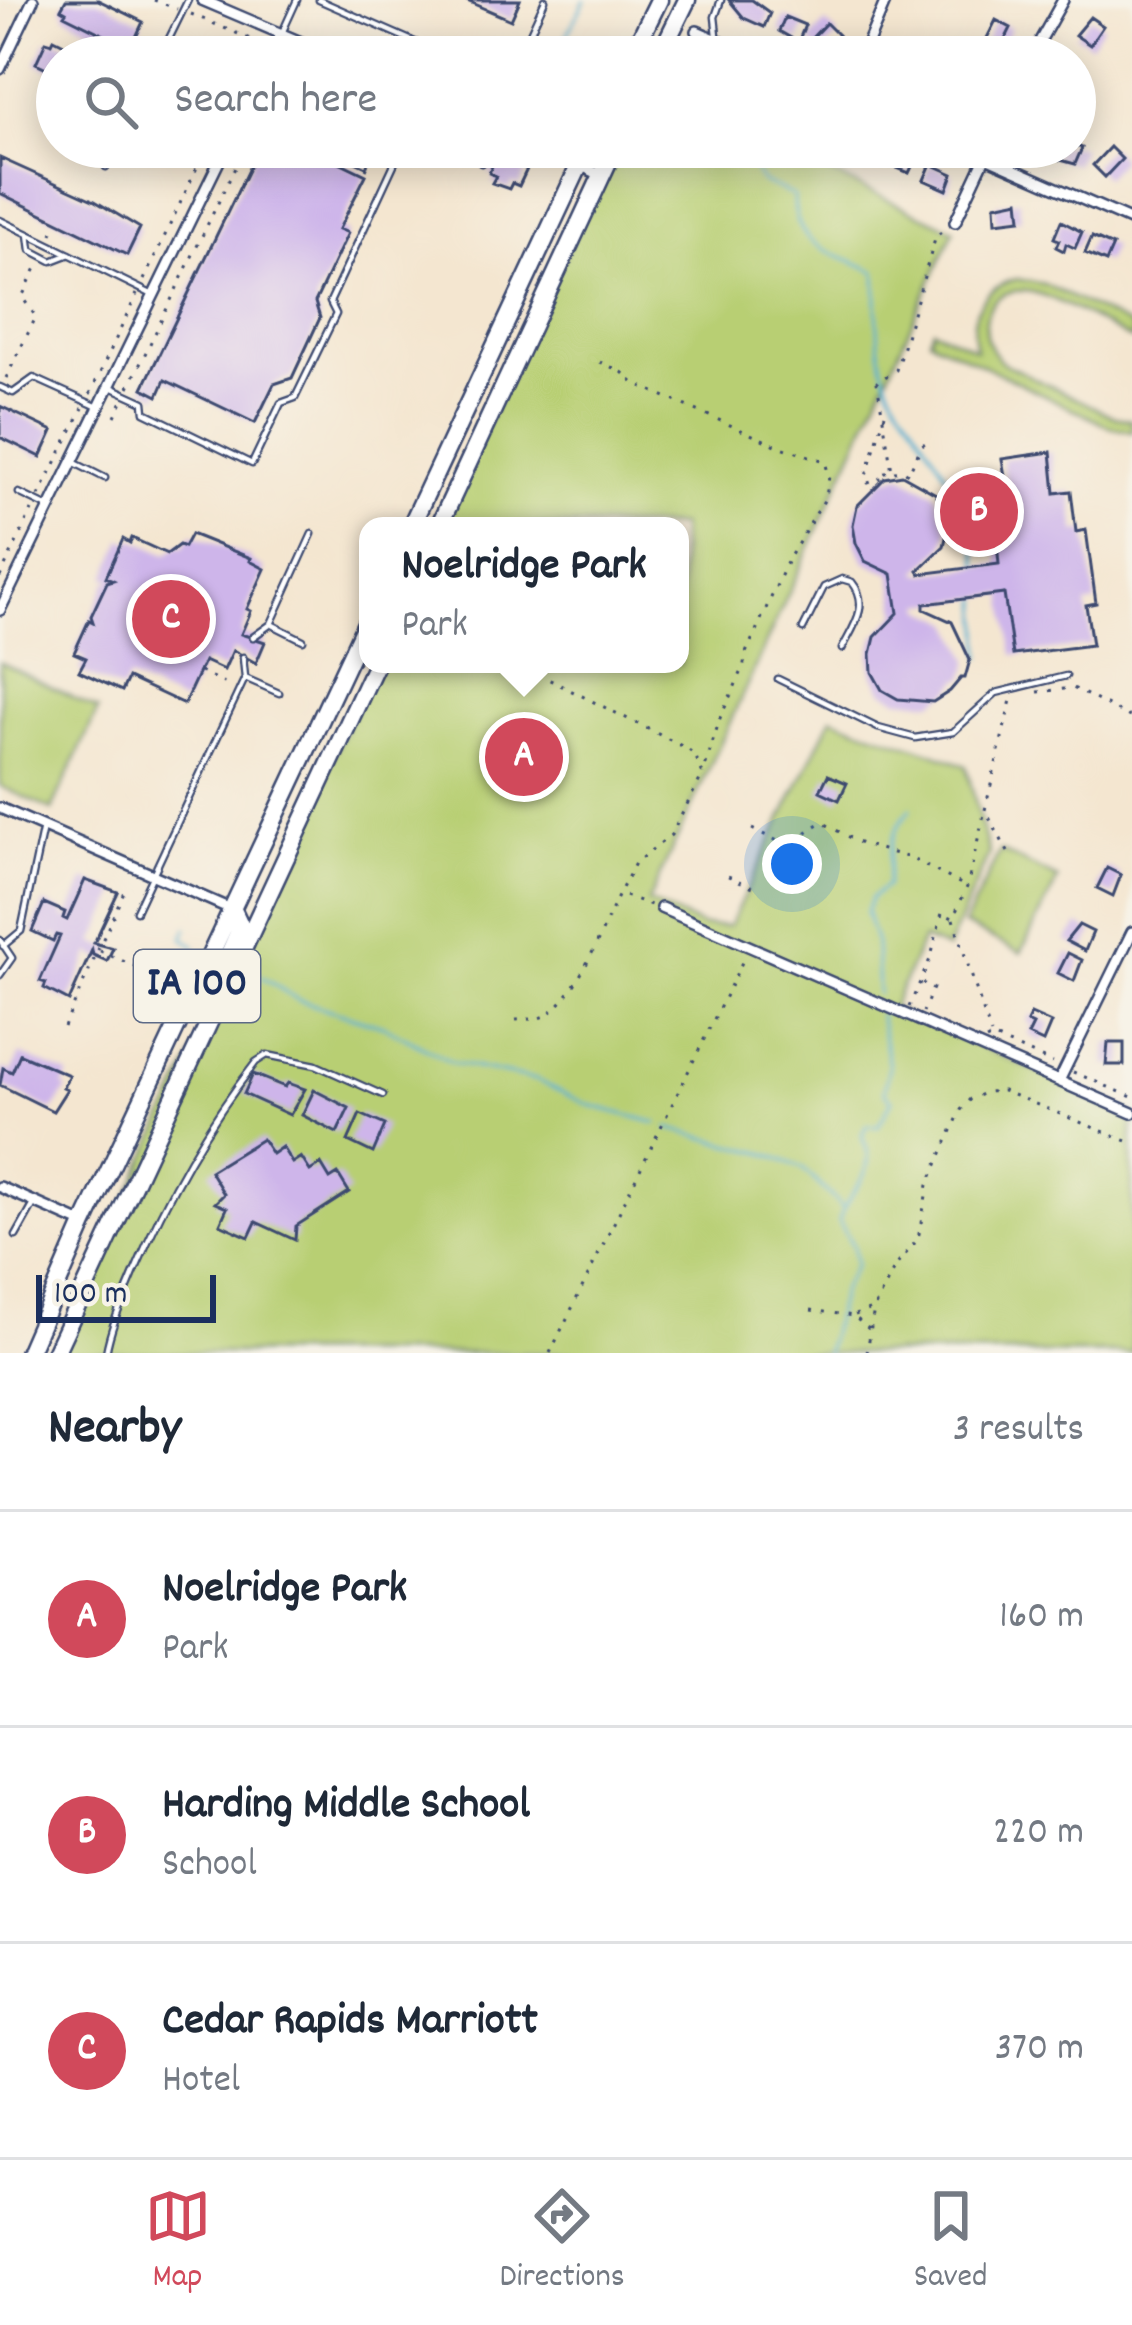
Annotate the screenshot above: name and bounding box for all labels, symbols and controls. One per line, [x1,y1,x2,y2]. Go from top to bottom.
search box [36,36,1096,168]
icon: search [78,69,144,135]
text: Search here [174,70,377,134]
pin: B [940,467,1018,557]
popup [359,517,689,673]
text: Noelridge Park [401,536,647,600]
pin: C [132,574,210,664]
text: Park [401,600,468,655]
pin: A [485,712,563,802]
your location [762,834,822,894]
road number: IA 100 [134,950,260,1022]
scale bar [36,1269,216,1322]
text: 100 m [54,1272,127,1319]
text: Nearby [48,1395,181,1467]
text: 3 results [953,1404,1084,1459]
text: Noelridge Park [162,1559,407,1623]
text: A [76,1591,98,1646]
text: 160 m [999,1591,1084,1646]
text: Park [162,1623,228,1678]
text: Harding Middle School [162,1775,530,1839]
text: B [78,1807,96,1862]
text: 220 m [993,1807,1084,1862]
text: School [162,1839,257,1894]
text: Cedar Rapids Marriott [162,1991,538,2055]
text: C [77,2023,97,2078]
text: 370 m [995,2023,1084,2078]
text: Hotel [162,2055,240,2110]
tab: Map [145,2183,211,2302]
tab: Directions [500,2183,625,2302]
tab: Saved [914,2183,987,2302]

